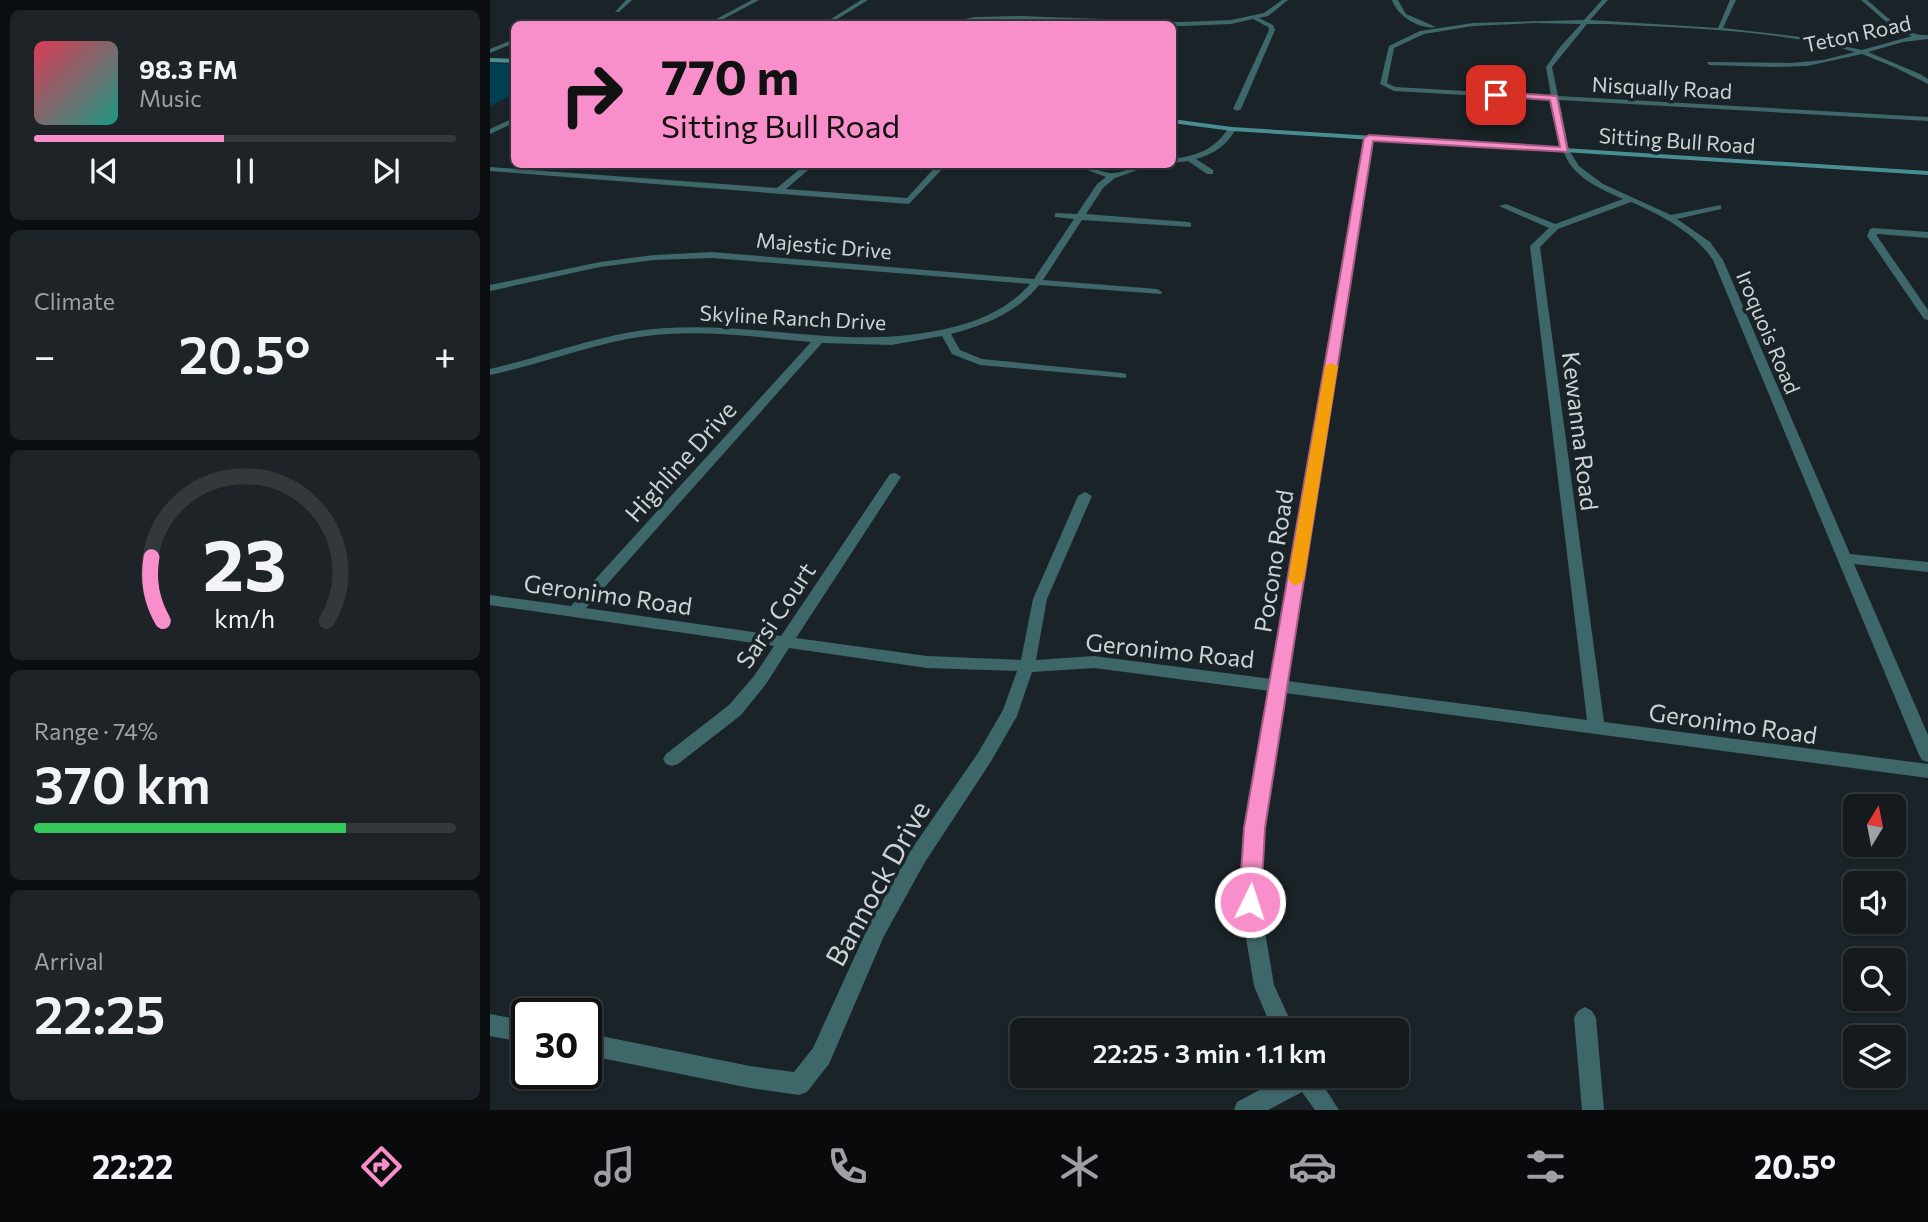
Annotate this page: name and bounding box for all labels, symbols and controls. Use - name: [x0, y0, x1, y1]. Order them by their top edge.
- street label: Teton Road: [1801, 9, 1913, 57]
- text: 770 m: [661, 45, 799, 105]
- icon: right: [546, 49, 637, 140]
- text: 98.3 FM: [139, 53, 238, 84]
- pin: [1466, 65, 1526, 125]
- street label: Nisqually Road: [1591, 71, 1733, 103]
- icon: arrive: [1477, 76, 1515, 114]
- text: Music: [139, 84, 202, 112]
- text: Sitting Bull Road: [661, 105, 900, 145]
- street label: Sitting Bull Road: [1598, 122, 1756, 158]
- icon: previous: [85, 152, 123, 190]
- icon: pause: [226, 152, 264, 190]
- icon: next: [367, 152, 405, 190]
- street label: Majestic Drive: [755, 227, 893, 263]
- street label: Iroquois Road: [1732, 267, 1806, 397]
- text: Climate: [34, 287, 115, 315]
- street label: Skyline Ranch Drive: [699, 300, 887, 334]
- text: 20.5°: [179, 321, 310, 385]
- text: −: [34, 331, 56, 378]
- text: +: [434, 331, 456, 378]
- street label: Kewanna Road: [1557, 350, 1605, 512]
- street label: Highline Drive: [618, 395, 742, 527]
- street label: Pocono Road: [1247, 488, 1299, 634]
- text: 23: [203, 517, 287, 606]
- street label: Sarsi Court: [729, 557, 821, 673]
- street label: Geronimo Road: [522, 568, 694, 620]
- text: km/h: [215, 603, 275, 633]
- street label: Geronimo Road: [1084, 627, 1256, 673]
- street label: Geronimo Road: [1647, 697, 1819, 749]
- text: Range · 74%: [34, 717, 158, 745]
- text: 370 km: [34, 751, 211, 815]
- street label: Bannock Drive: [818, 794, 936, 972]
- north arrow: [1843, 794, 1906, 858]
- map controls: [1843, 794, 1906, 1088]
- position arrow: [1213, 865, 1287, 939]
- button: sound: [1843, 871, 1906, 934]
- text: Arrival: [34, 947, 104, 975]
- button: search: [1843, 948, 1906, 1011]
- text: 22:25: [34, 981, 165, 1045]
- speed limit sign: 30: [511, 998, 602, 1089]
- button: layers: [1843, 1025, 1906, 1088]
- text: 22:25 · 3 min · 1.1 km: [1093, 1037, 1326, 1068]
- icon: directions: [357, 1142, 406, 1191]
- icon: music: [590, 1142, 639, 1191]
- icon: phone: [823, 1142, 872, 1191]
- icon: climate: [1055, 1142, 1104, 1191]
- icon: car: [1288, 1142, 1337, 1191]
- icon: filters: [1521, 1142, 1570, 1191]
- text: 22:22: [92, 1146, 173, 1186]
- text: 20.5°: [1754, 1146, 1836, 1186]

